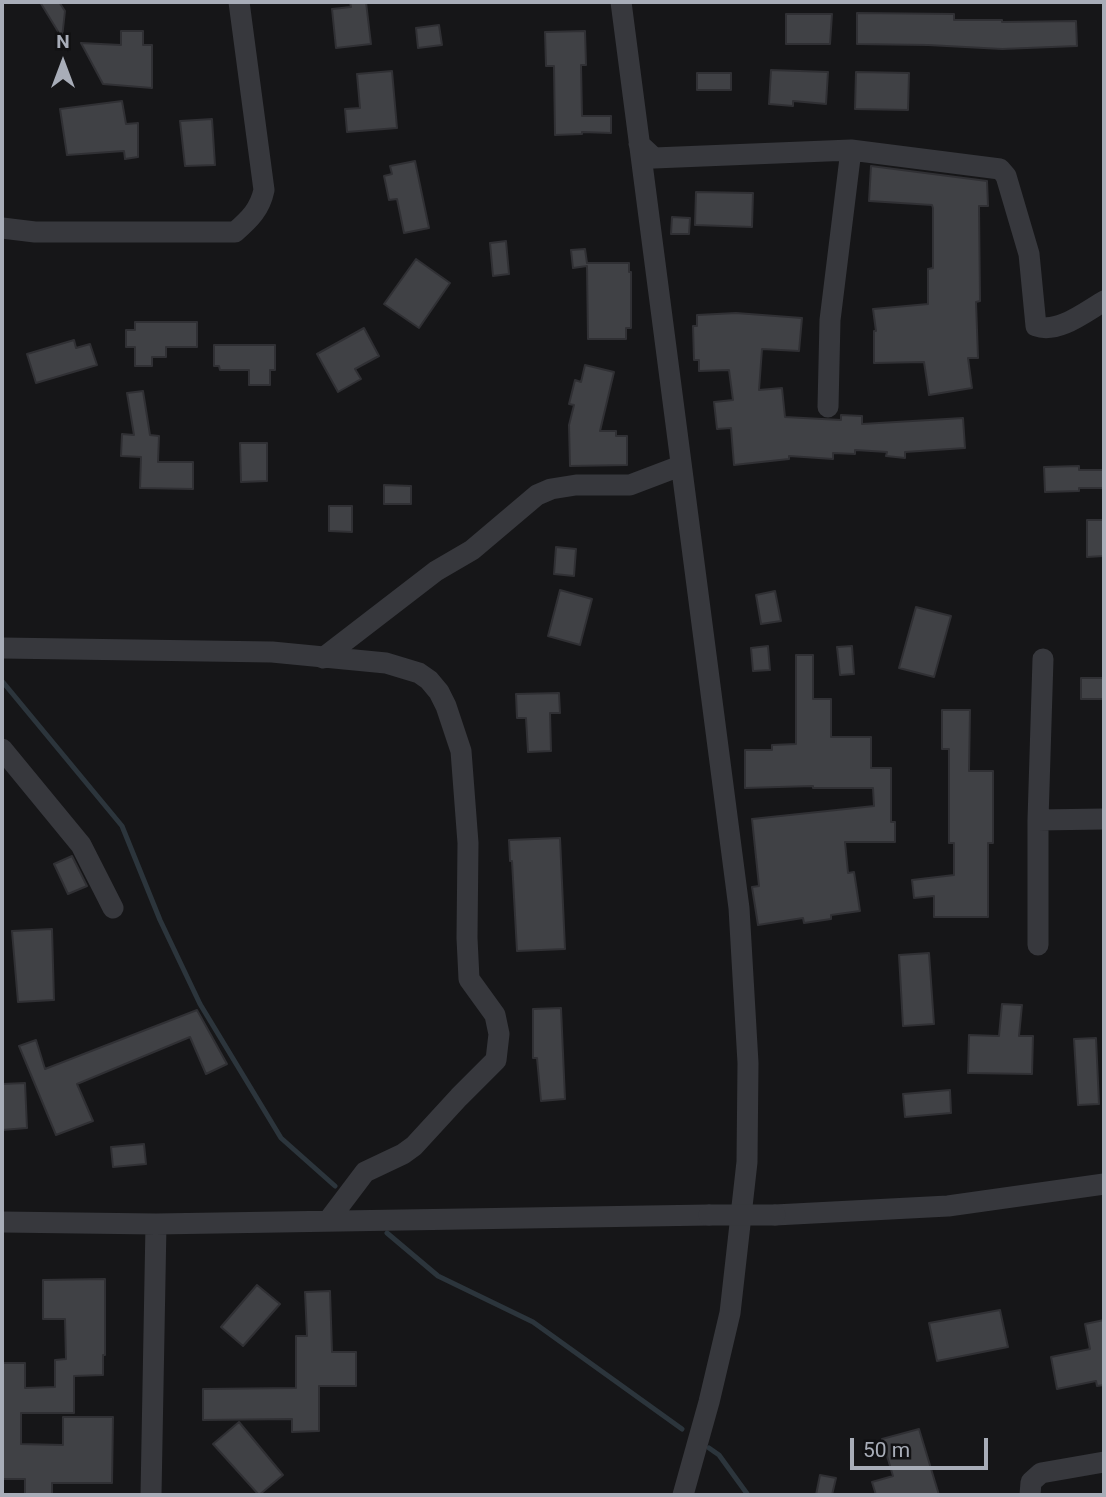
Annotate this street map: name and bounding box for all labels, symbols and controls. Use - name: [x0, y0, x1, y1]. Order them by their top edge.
- north arrow: [28, 28, 98, 98]
- text: N: [56, 30, 70, 53]
- scale bar: [854, 1424, 992, 1468]
- text: 50 m: [863, 1438, 910, 1462]

